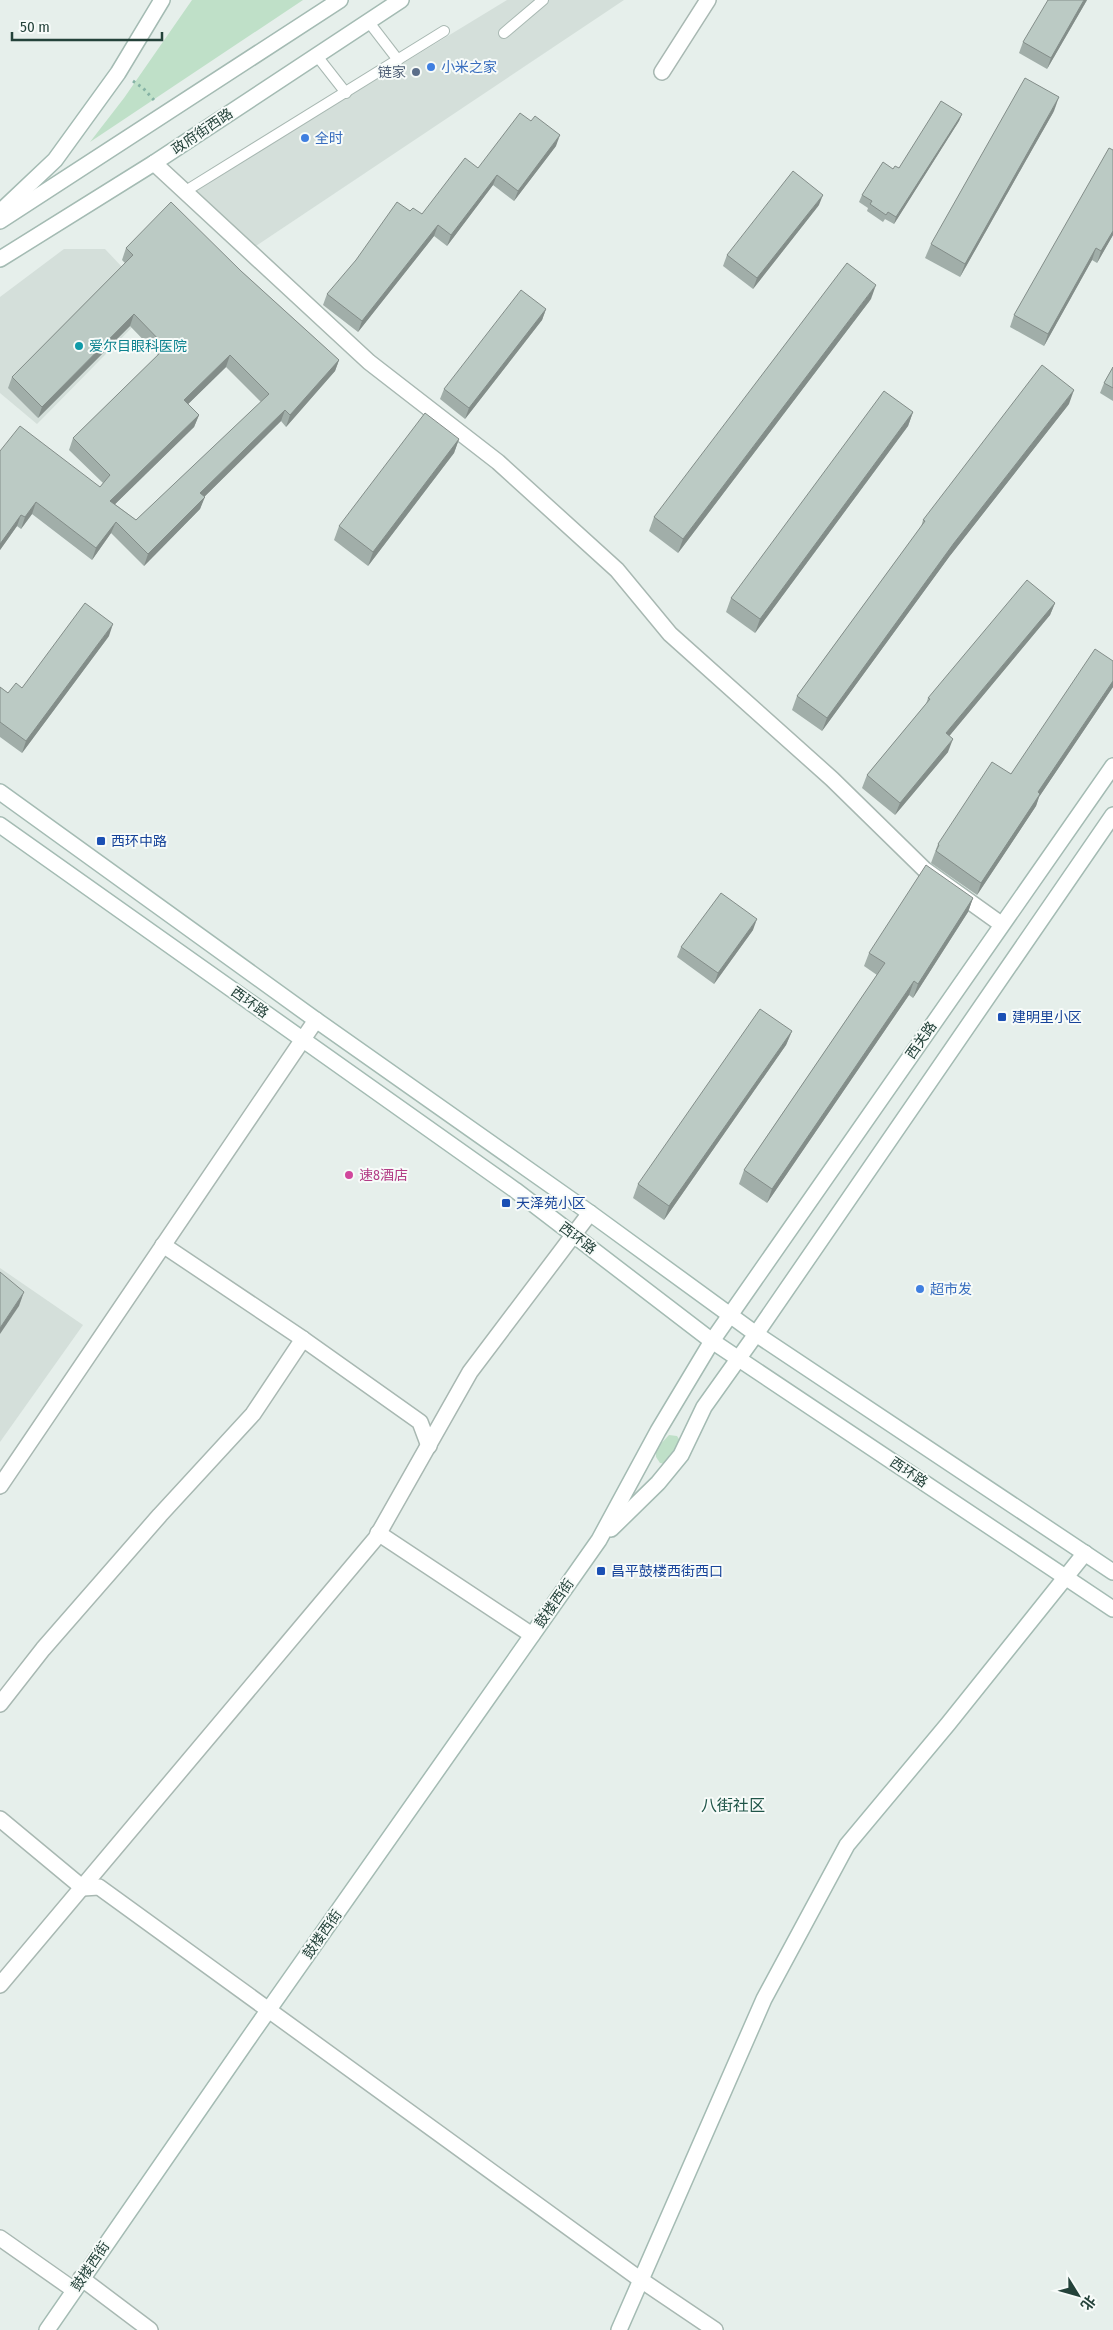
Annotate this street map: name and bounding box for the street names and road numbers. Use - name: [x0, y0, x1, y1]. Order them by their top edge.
- street label: 政府街西路: [169, 105, 236, 158]
- street label: 西环路: [228, 983, 272, 1022]
- street label: 西关路: [902, 1018, 940, 1062]
- street label: 西环路: [556, 1219, 600, 1258]
- street label: 西环路: [887, 1454, 931, 1491]
- street label: 鼓楼西街: [531, 1575, 577, 1631]
- street label: 鼓楼西街: [299, 1906, 345, 1962]
- street label: 鼓楼西街: [68, 2238, 113, 2294]

